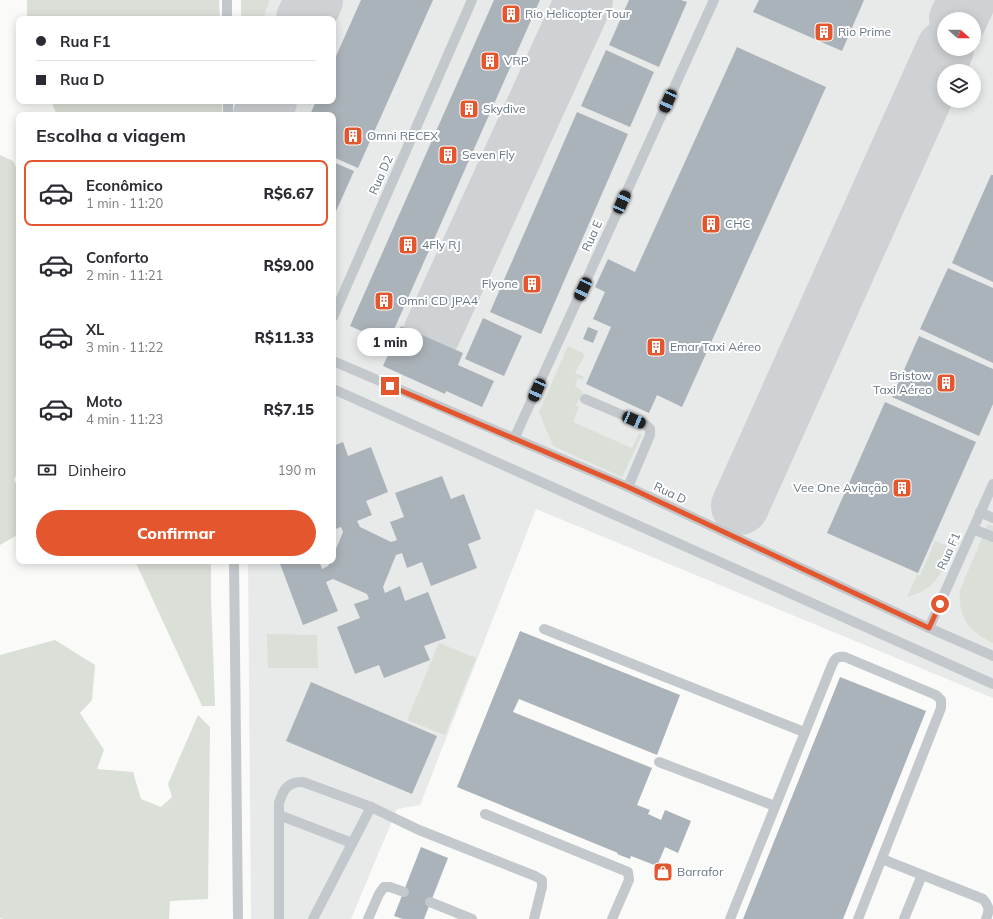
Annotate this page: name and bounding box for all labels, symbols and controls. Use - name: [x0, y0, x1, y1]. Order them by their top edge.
- building icon: Rio Helicopter Tour: [500, 3, 522, 25]
- place label: Rio Helicopter Tour: [525, 6, 631, 21]
- north arrow: [937, 12, 981, 56]
- map controls: [937, 12, 981, 108]
- building icon: Rio Prime: [813, 21, 835, 43]
- place label: Rio Prime: [838, 24, 891, 39]
- text: Rua F1: [60, 32, 110, 51]
- building icon: VRP: [479, 50, 501, 72]
- place label: VRP: [504, 53, 529, 68]
- button: layers: [937, 64, 981, 108]
- text: Rua D: [60, 70, 104, 89]
- car: [658, 88, 678, 114]
- building icon: Skydive: [458, 98, 480, 120]
- place label: Skydive: [483, 101, 526, 116]
- text: Escolha a viagem: [36, 124, 186, 147]
- building icon: Omni RECEX: [342, 125, 364, 147]
- place label: Omni RECEX: [367, 128, 438, 143]
- building icon: Seven Fly: [437, 144, 459, 166]
- place label: Seven Fly: [462, 147, 516, 162]
- street label: Rua D2: [365, 153, 396, 197]
- icon: car: [38, 175, 74, 211]
- text: Econômico: [86, 176, 163, 195]
- text: R$6.67: [263, 184, 314, 203]
- car: [612, 189, 632, 215]
- text: 1 min · 11:20: [86, 195, 163, 211]
- building icon: CHC: [700, 213, 722, 235]
- place label: CHC: [725, 216, 751, 231]
- street label: Rua E: [578, 218, 605, 254]
- building icon: 4Fly RJ: [397, 234, 419, 256]
- place label: 4Fly RJ: [422, 237, 461, 252]
- icon: car: [38, 247, 74, 283]
- text: Conforto: [86, 248, 149, 267]
- text: R$9.00: [263, 256, 314, 275]
- text: 2 min · 11:21: [86, 267, 163, 283]
- building icon: Flyone: [521, 273, 543, 295]
- place label: Flyone: [482, 276, 518, 291]
- car: [572, 276, 594, 302]
- building icon: Omni CD JPA4: [373, 290, 395, 312]
- place label: Omni CD JPA4: [398, 293, 478, 308]
- icon: car: [38, 319, 74, 355]
- text: XL: [86, 320, 104, 339]
- text: R$11.33: [254, 328, 314, 347]
- callout: 1 min: [357, 328, 423, 356]
- text: 1 min: [373, 334, 407, 350]
- building icon: Emar Taxi Aéreo: [645, 336, 667, 358]
- text: 3 min · 11:22: [86, 339, 163, 355]
- place label: Emar Taxi Aéreo: [670, 339, 761, 354]
- place label: Bristow Taxi Aéreo: [873, 368, 933, 397]
- building icon: Bristow Taxi Aéreo: [935, 372, 957, 394]
- route end: [381, 377, 399, 395]
- car: [527, 377, 547, 403]
- icon: car: [38, 391, 74, 427]
- text: Moto: [86, 392, 122, 411]
- text: R$7.15: [263, 400, 314, 419]
- car: [621, 410, 647, 430]
- text: 4 min · 11:23: [86, 411, 163, 427]
- icon: cash: [36, 459, 58, 481]
- text: Dinheiro: [68, 461, 126, 480]
- text: 190 m: [278, 462, 316, 478]
- building icon: Vee One Aviação: [891, 477, 913, 499]
- street label: Rua D: [651, 478, 689, 507]
- place label: Vee One Aviação: [793, 480, 888, 495]
- button: Confirmar: [36, 510, 316, 556]
- street label: Rua F1: [934, 530, 963, 572]
- route start: [931, 595, 949, 613]
- shop icon: Barrafor: [652, 861, 674, 883]
- place label: Barrafor: [677, 864, 724, 879]

